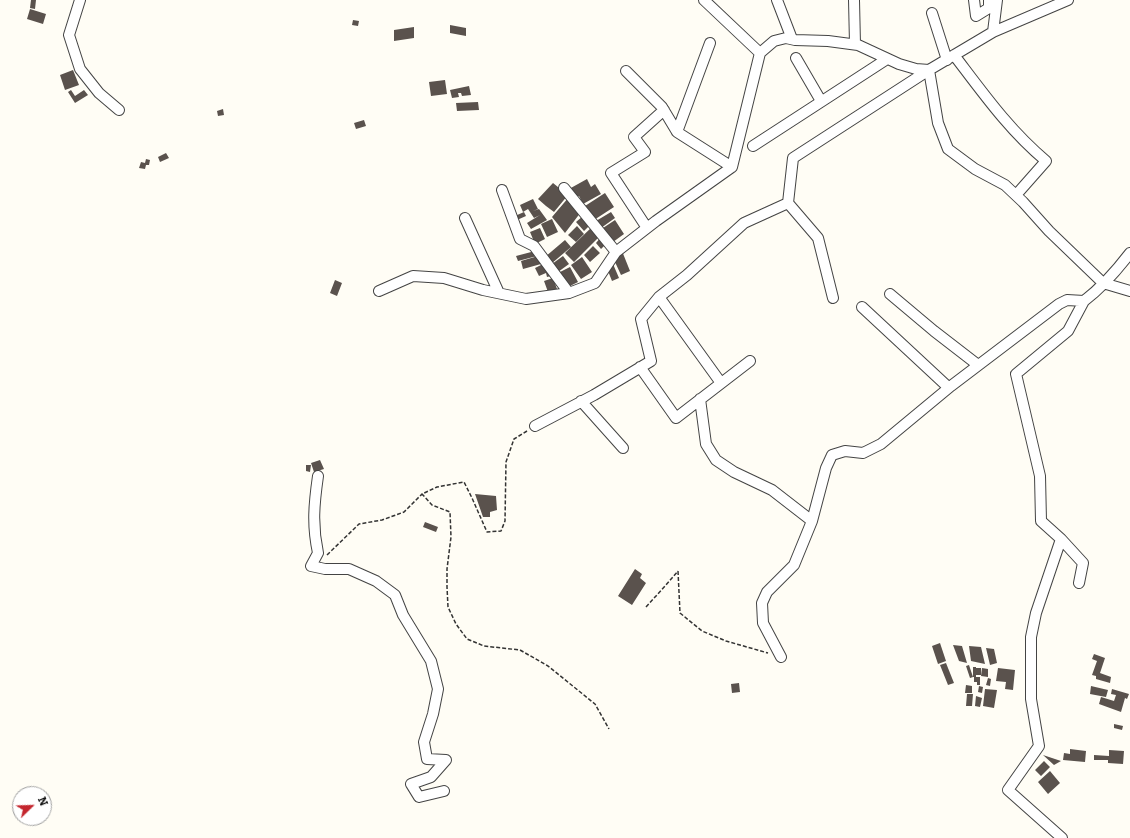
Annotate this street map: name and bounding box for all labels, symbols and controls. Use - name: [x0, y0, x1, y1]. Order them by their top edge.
- north arrow: [12, 786, 52, 826]
- text: N: [35, 795, 50, 808]

